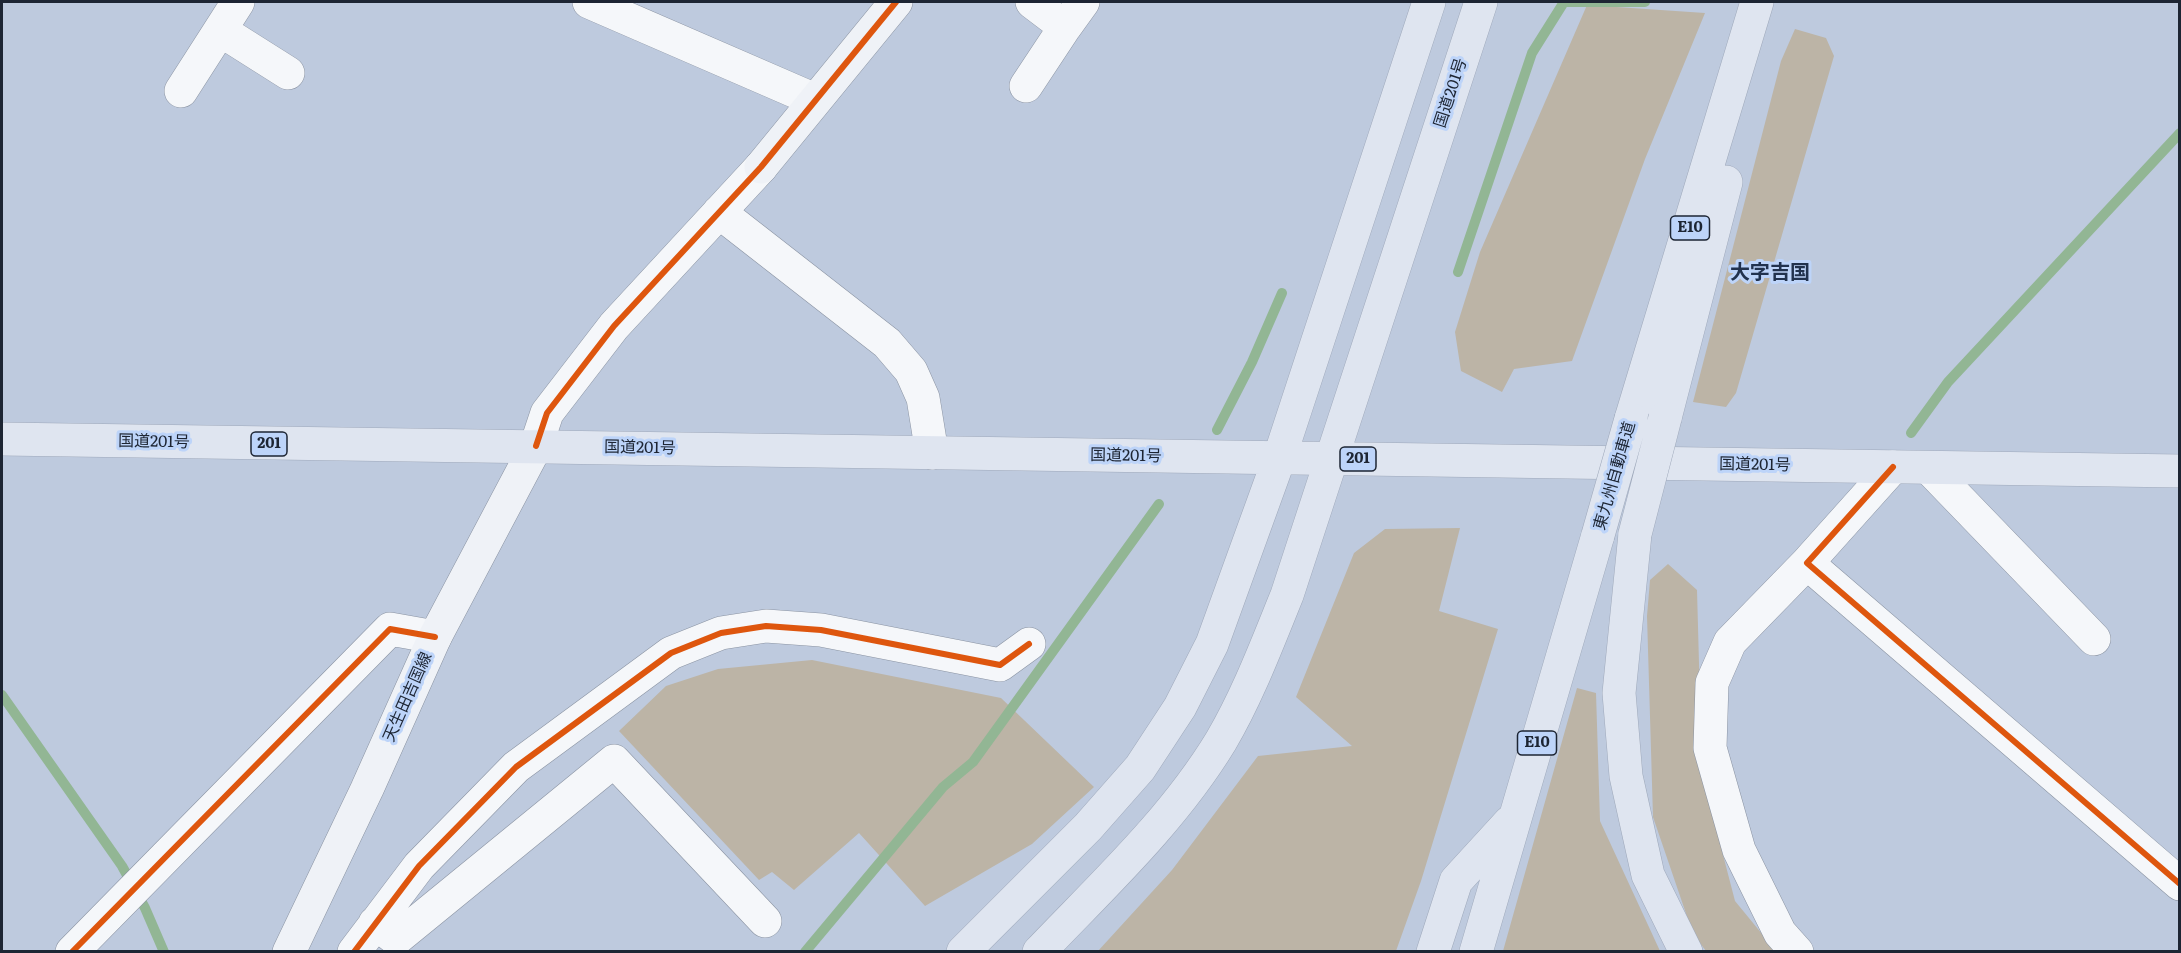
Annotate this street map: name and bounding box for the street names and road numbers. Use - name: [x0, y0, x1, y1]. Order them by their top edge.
- street label: 国道201号: [1431, 56, 1471, 130]
- road number: E10: [1670, 216, 1710, 240]
- street label: 東九州自動車道: [1590, 420, 1640, 532]
- street label: 国道201号: [118, 432, 190, 452]
- road number: 201: [251, 432, 287, 456]
- street label: 国道201号: [604, 438, 676, 458]
- street label: 国道201号: [1090, 446, 1162, 466]
- road number: 201: [1340, 447, 1376, 471]
- street label: 国道201号: [1719, 455, 1791, 475]
- street label: 天生田吉国線: [380, 649, 436, 745]
- road number: E10: [1518, 731, 1556, 755]

